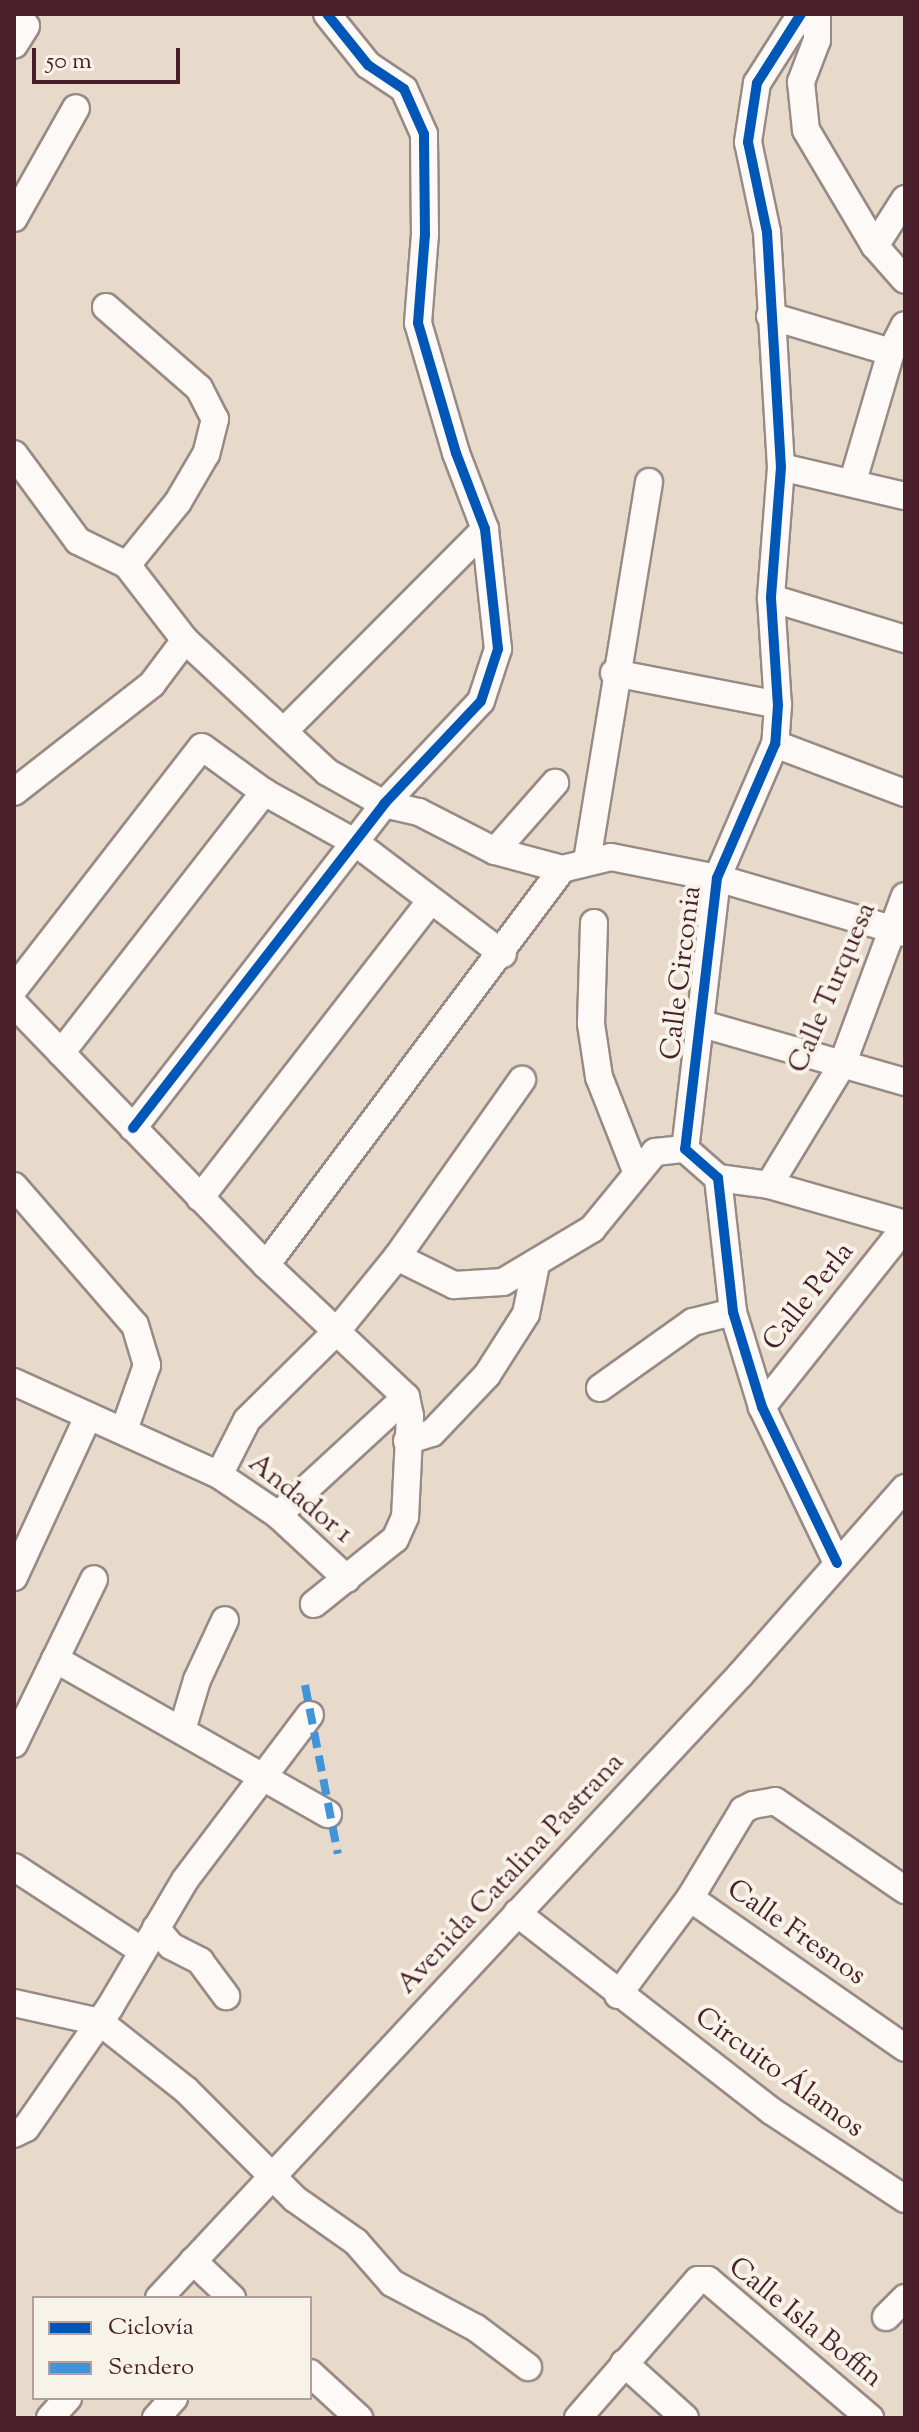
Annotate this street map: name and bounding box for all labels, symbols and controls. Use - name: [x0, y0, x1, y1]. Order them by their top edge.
- scale bar: [36, 32, 184, 82]
- text: 50 m: [46, 45, 92, 79]
- street label: Calle Circonia: [655, 884, 709, 1062]
- street label: Calle Turquesa: [782, 898, 884, 1078]
- street label: Calle Perla: [756, 1236, 862, 1358]
- street label: Andador 1: [241, 1447, 359, 1551]
- street label: Avenida Catalina Pastrana: [390, 1746, 632, 2002]
- street label: Calle Fresnos: [720, 1873, 872, 1993]
- street label: Circuito Álamos: [688, 2000, 870, 2146]
- street label: Calle Isla Boffin: [721, 2251, 889, 2395]
- legend: [32, 2296, 312, 2400]
- text: Ciclovía: [108, 2311, 194, 2345]
- text: Sendero: [108, 2351, 194, 2385]

